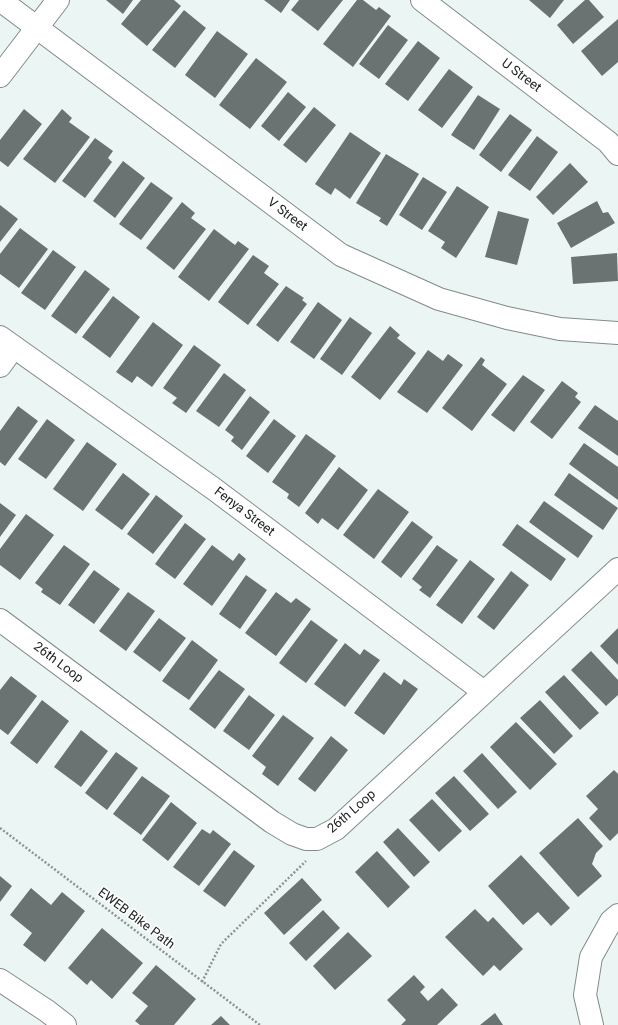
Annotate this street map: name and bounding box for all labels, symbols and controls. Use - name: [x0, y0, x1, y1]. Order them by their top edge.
- street label: U Street: [498, 56, 544, 96]
- street label: V Street: [264, 195, 310, 235]
- street label: Fenya Street: [211, 484, 277, 540]
- street label: 26th Loop: [30, 639, 86, 687]
- street label: 26th Loop: [325, 787, 379, 837]
- street label: EWEB Bike Path: [95, 885, 177, 953]

